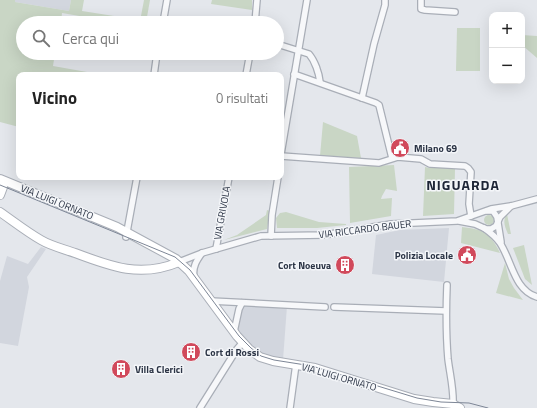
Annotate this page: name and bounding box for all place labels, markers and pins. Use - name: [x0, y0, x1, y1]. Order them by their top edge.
- public building icon: Milano 69: [389, 137, 411, 159]
- place label: Milano 69: [414, 141, 458, 156]
- public building icon: Polizia Locale: [456, 244, 478, 266]
- place label: Polizia Locale: [395, 248, 453, 263]
- building icon: Cort Noeuva: [334, 254, 356, 276]
- place label: Cort Noeuva: [278, 258, 331, 273]
- building icon: Cort di Rossi: [180, 341, 202, 363]
- place label: Cort di Rossi: [205, 345, 259, 360]
- building icon: Villa Clerici: [110, 358, 132, 380]
- place label: Villa Clerici: [135, 362, 183, 377]

